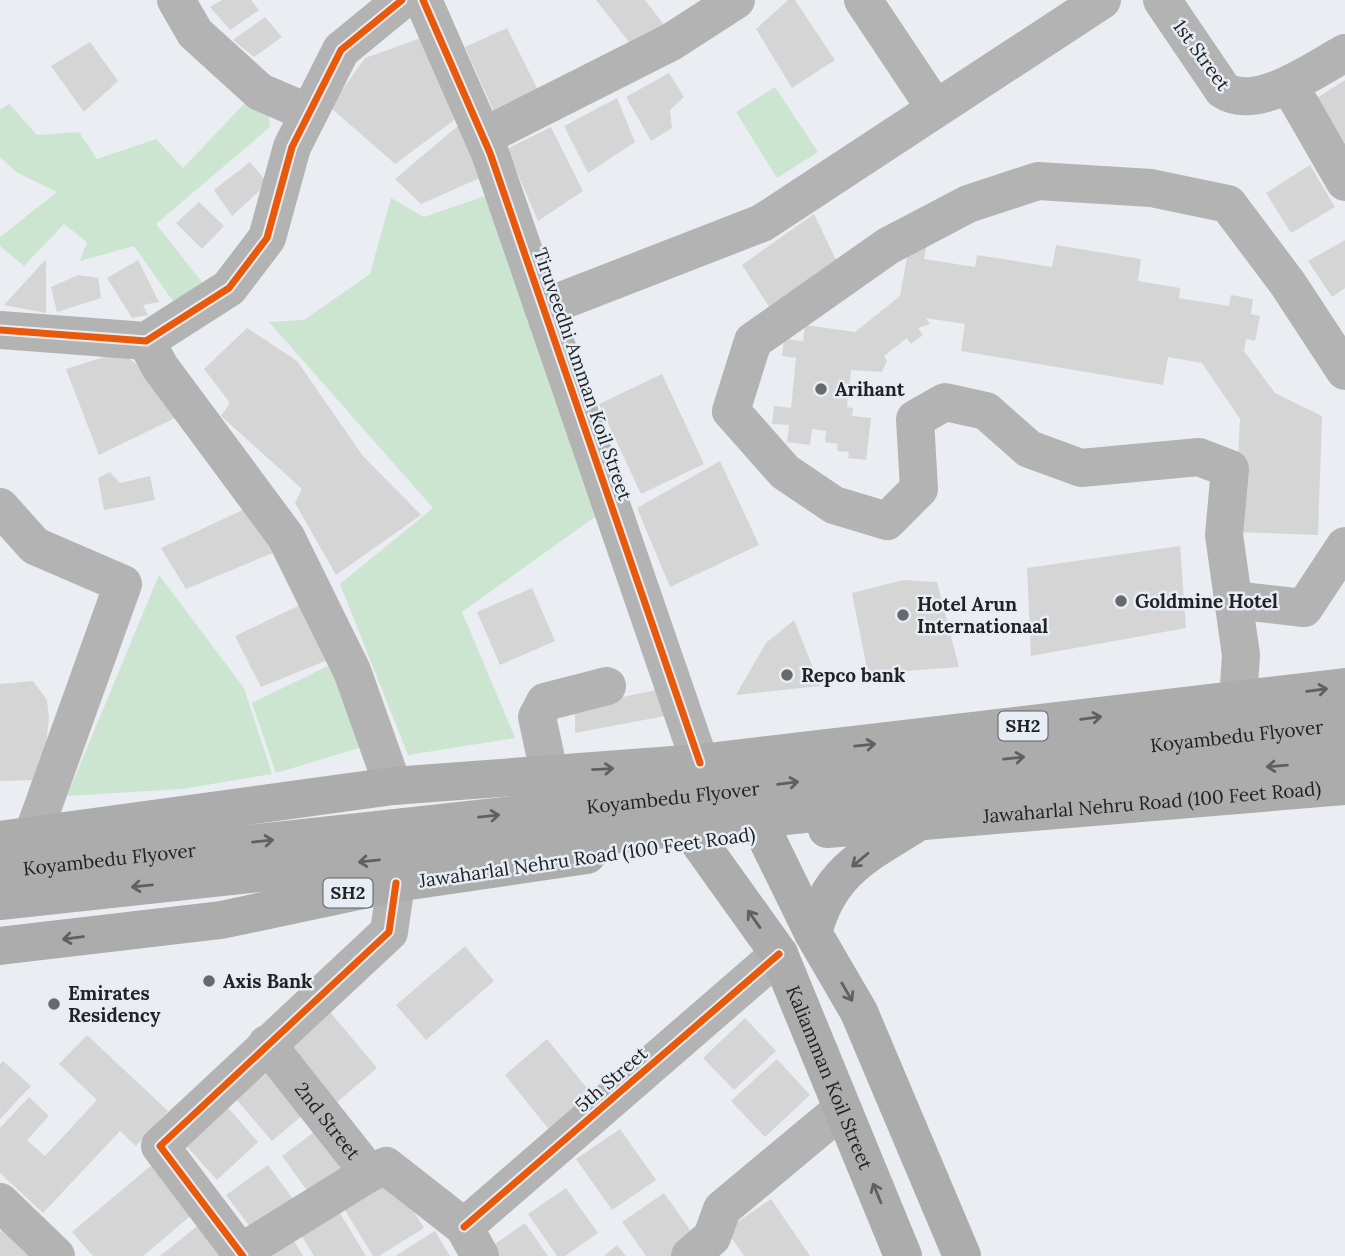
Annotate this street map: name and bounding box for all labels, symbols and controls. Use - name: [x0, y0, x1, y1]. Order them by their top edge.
- street label: 1st Street: [1168, 15, 1236, 96]
- street label: Tiruveedhi Amman Koil Street: [528, 245, 638, 504]
- place label: Arihant: [835, 377, 906, 401]
- marker: Arihant: [813, 381, 829, 397]
- place label: Goldmine Hotel: [1135, 589, 1278, 613]
- place label: Hotel Arun Internationaal: [917, 592, 1048, 638]
- marker: Goldmine Hotel: [1113, 593, 1129, 609]
- marker: Hotel Arun Internationaal: [895, 607, 911, 623]
- place label: Repco bank: [801, 663, 905, 687]
- marker: Repco bank: [779, 667, 795, 683]
- one-way arrow: [1305, 683, 1328, 696]
- one-way arrow: [1079, 711, 1102, 724]
- road number: SH2: [998, 712, 1048, 740]
- street label: Koyambedu Flyover: [1149, 714, 1325, 757]
- one-way arrow: [853, 738, 876, 751]
- one-way arrow: [1002, 752, 1025, 765]
- one-way arrow: [1266, 760, 1289, 773]
- one-way arrow: [591, 762, 614, 775]
- street label: Koyambedu Flyover: [585, 776, 762, 819]
- street label: Jawaharlal Nehru Road (100 Feet Road): [981, 776, 1322, 828]
- one-way arrow: [776, 777, 799, 790]
- one-way arrow: [477, 810, 500, 823]
- street label: Jawaharlal Nehru Road (100 Feet Road): [416, 821, 757, 894]
- one-way arrow: [251, 835, 273, 848]
- street label: Koyambedu Flyover: [22, 838, 198, 880]
- one-way arrow: [851, 852, 869, 868]
- one-way arrow: [358, 855, 380, 868]
- road number: SH2: [324, 878, 372, 908]
- one-way arrow: [132, 879, 154, 892]
- one-way arrow: [747, 910, 761, 929]
- one-way arrow: [62, 931, 85, 944]
- place label: Axis Bank: [223, 969, 312, 993]
- marker: Axis Bank: [201, 973, 217, 989]
- place label: Emirates Residency: [68, 981, 161, 1027]
- one-way arrow: [841, 981, 855, 1001]
- street label: Kaliamman Koil Street: [781, 982, 878, 1174]
- marker: Emirates Residency: [46, 996, 62, 1012]
- street label: 5th Street: [570, 1041, 653, 1117]
- street label: 2nd Street: [290, 1077, 366, 1165]
- one-way arrow: [869, 1183, 882, 1204]

